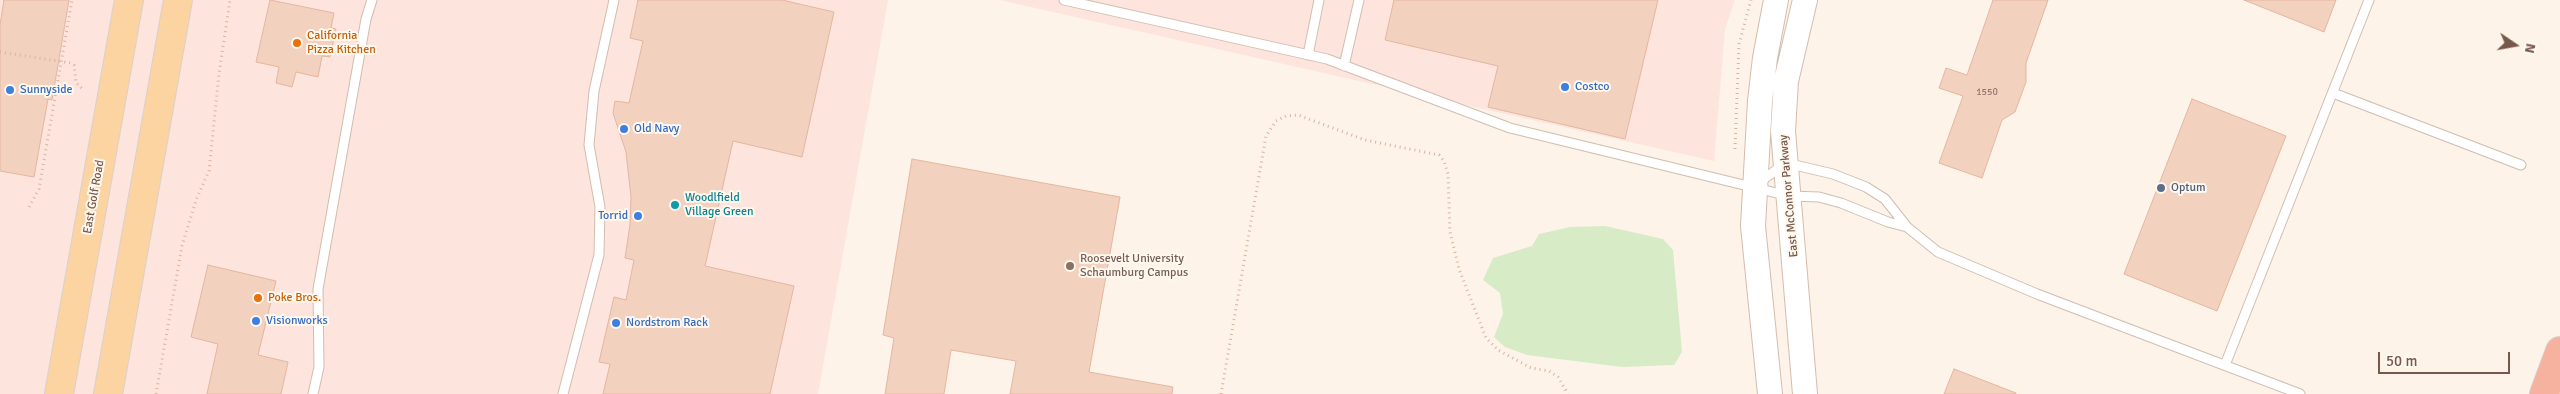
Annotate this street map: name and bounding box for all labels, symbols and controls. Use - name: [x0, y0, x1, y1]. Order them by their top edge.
- north arrow: [2490, 20, 2540, 70]
- place label: California Pizza Kitchen: [307, 29, 376, 57]
- marker: California Pizza Kitchen: [291, 37, 303, 49]
- text: N: [2521, 42, 2539, 55]
- place label: Costco: [1575, 80, 1610, 94]
- marker: Costco: [1559, 81, 1571, 93]
- place label: Sunnyside: [20, 83, 73, 97]
- marker: Sunnyside: [4, 84, 16, 96]
- house number: 1550: [1976, 86, 1998, 98]
- place label: Old Navy: [634, 122, 679, 136]
- marker: Old Navy: [618, 123, 630, 135]
- street label: East McConnor Parkway: [1776, 134, 1802, 258]
- street label: East Golf Road: [80, 159, 108, 235]
- place label: Optum: [2171, 181, 2206, 195]
- marker: Optum: [2155, 182, 2167, 194]
- place label: Woodlfield Village Green: [685, 191, 754, 219]
- marker: Woodlfield Village Green: [669, 199, 681, 211]
- place label: Torrid: [598, 209, 628, 223]
- marker: Torrid: [632, 210, 644, 222]
- place label: Roosevelt University Schaumburg Campus: [1080, 252, 1188, 280]
- marker: Roosevelt University Schaumburg Campus: [1064, 260, 1076, 272]
- place label: Poke Bros.: [268, 291, 321, 305]
- marker: Poke Bros.: [252, 292, 264, 304]
- place label: Visionworks: [266, 314, 328, 328]
- marker: Visionworks: [250, 315, 262, 327]
- place label: Nordstrom Rack: [626, 316, 708, 330]
- marker: Nordstrom Rack: [610, 317, 622, 329]
- scale bar: [2380, 342, 2512, 374]
- text: 50 m: [2386, 352, 2417, 370]

